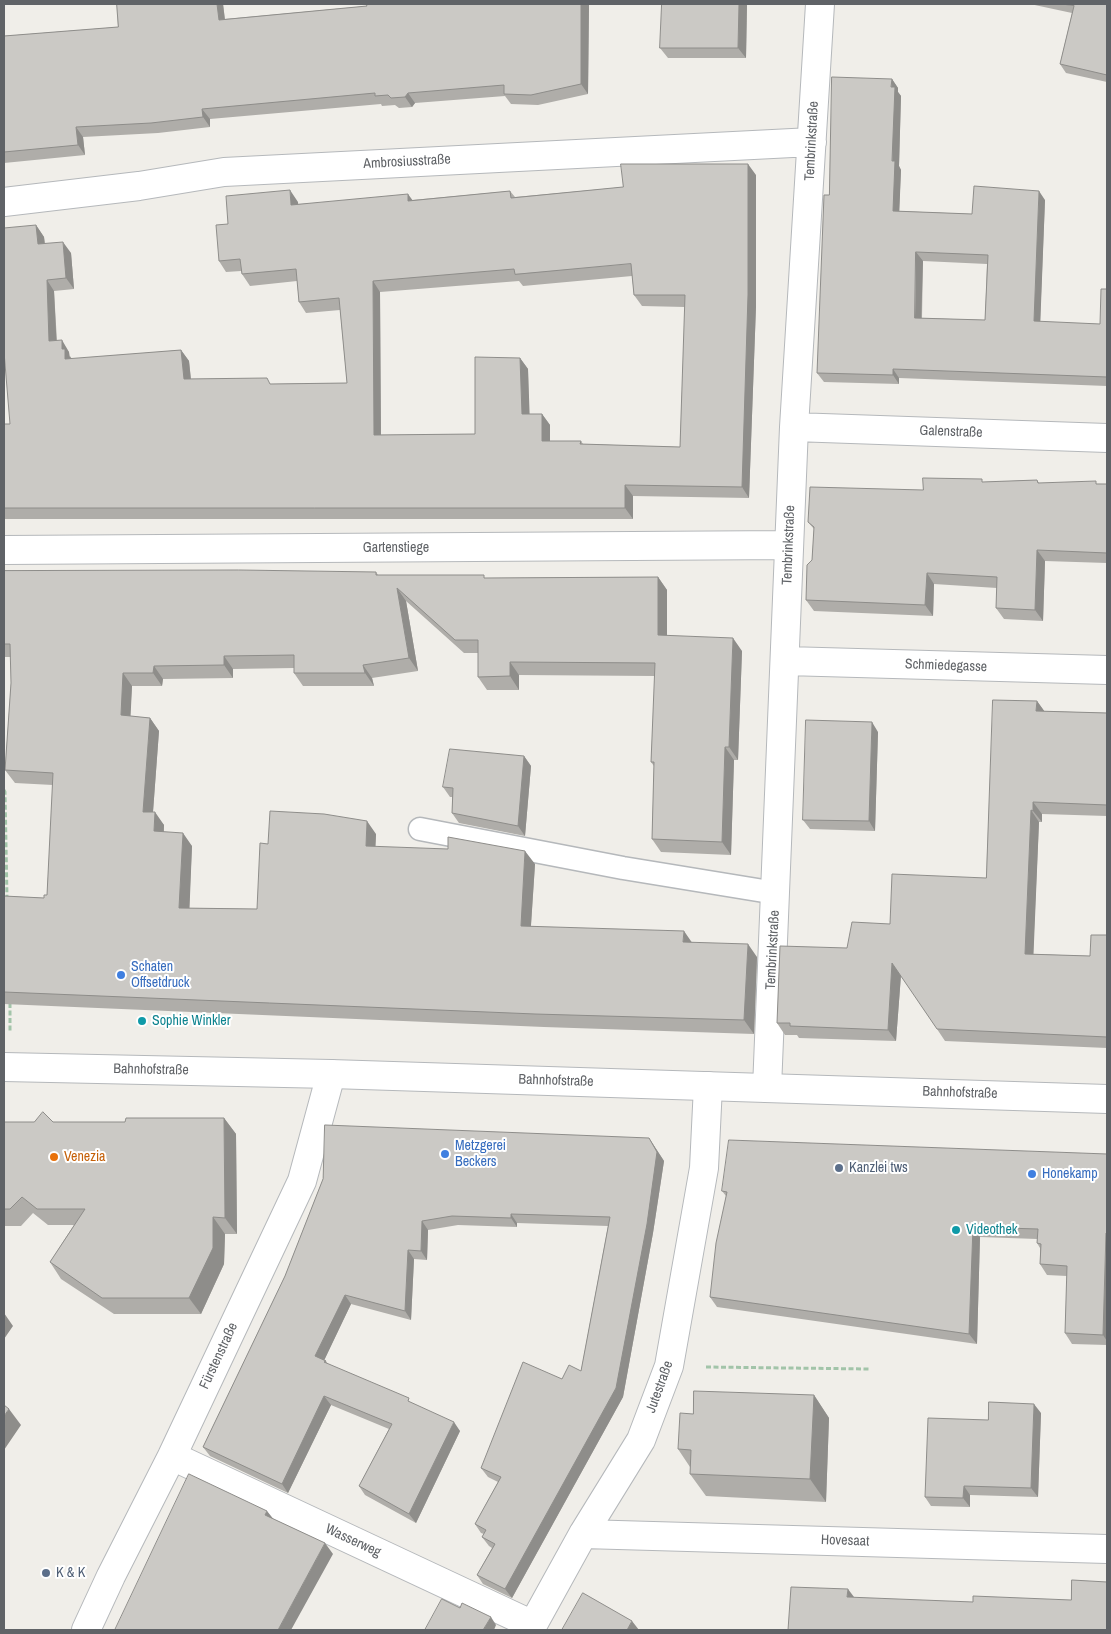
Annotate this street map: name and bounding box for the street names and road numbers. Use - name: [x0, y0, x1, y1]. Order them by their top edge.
- street label: Tembrinkstraße: [802, 101, 822, 181]
- street label: Ambrosiusstraße: [363, 151, 451, 173]
- street label: Galenstraße: [919, 423, 983, 441]
- street label: Tembrinkstraße: [779, 505, 799, 585]
- street label: Gartenstiege: [363, 540, 429, 556]
- street label: Schmiedegasse: [905, 656, 987, 676]
- street label: Tembrinkstraße: [763, 910, 783, 990]
- street label: Bahnhofstraße: [113, 1061, 189, 1079]
- street label: Bahnhofstraße: [518, 1071, 594, 1091]
- street label: Bahnhofstraße: [922, 1083, 998, 1103]
- street label: Fürstenstraße: [196, 1320, 242, 1392]
- street label: Jutestraße: [643, 1359, 677, 1415]
- street label: Wasserweg: [322, 1521, 384, 1561]
- street label: Hovesaat: [820, 1532, 870, 1550]

